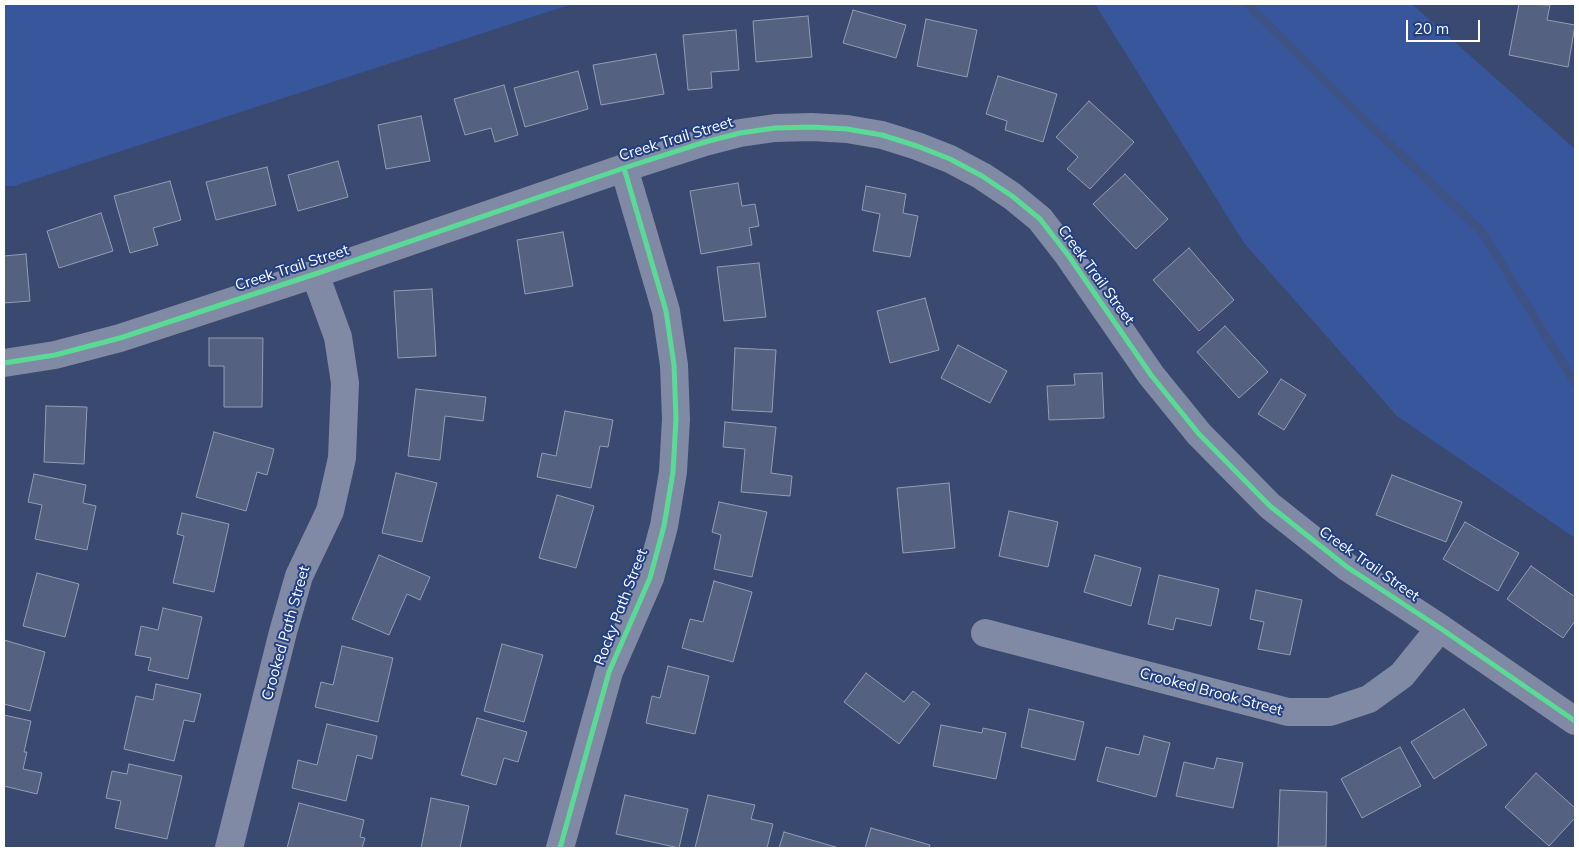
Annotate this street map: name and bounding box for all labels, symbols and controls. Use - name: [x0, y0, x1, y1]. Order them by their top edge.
- scale bar: [1409, 10, 1483, 42]
- text: 20 m: [1414, 19, 1449, 38]
- street label: Creek Trail Street: [617, 113, 735, 165]
- street label: Creek Trail Street: [1054, 222, 1138, 328]
- street label: Creek Trail Street: [233, 241, 351, 295]
- street label: Creek Trail Street: [1315, 523, 1423, 605]
- street label: Rocky Path Street: [590, 546, 652, 668]
- street label: Crooked Path Street: [258, 564, 314, 702]
- street label: Crooked Brook Street: [1138, 664, 1284, 720]

